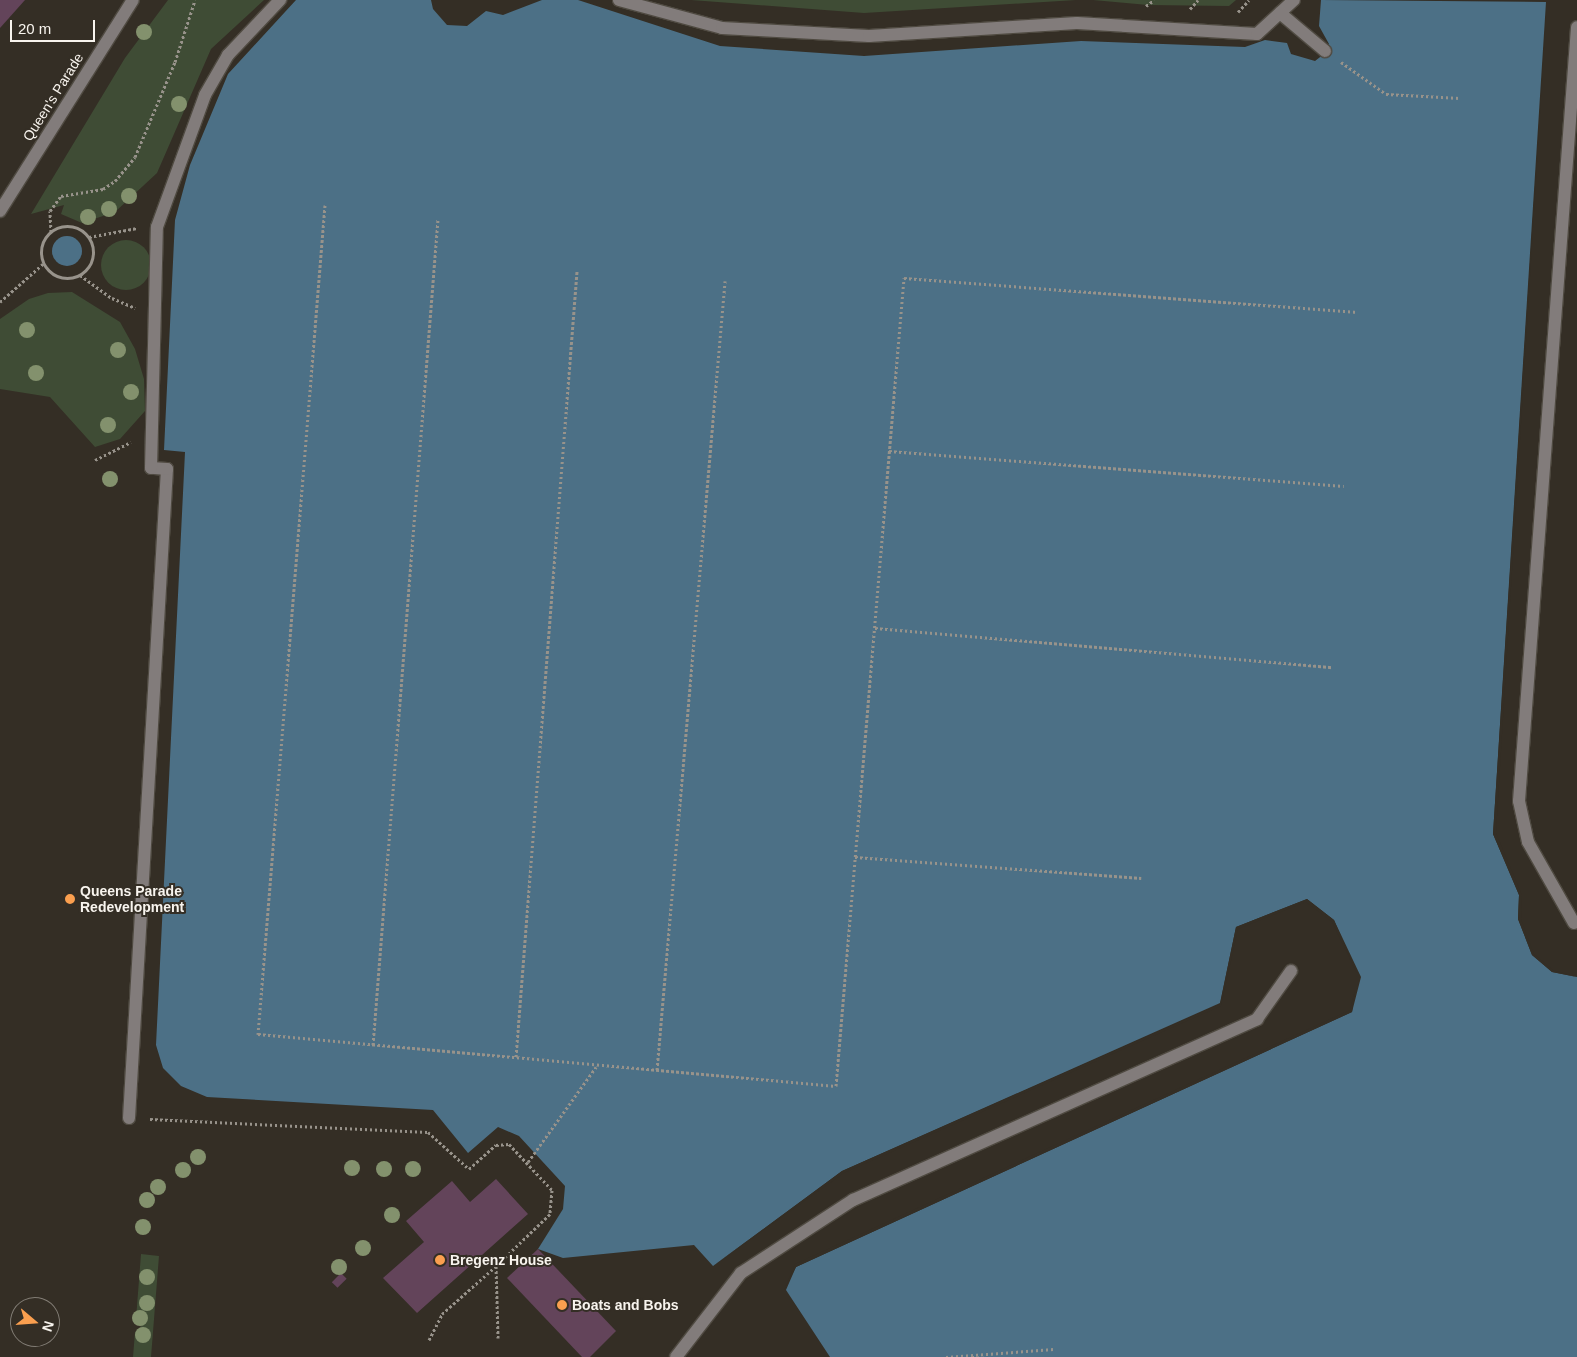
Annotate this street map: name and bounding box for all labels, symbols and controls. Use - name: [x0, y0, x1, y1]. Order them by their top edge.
- scale bar: [12, 10, 98, 42]
- text: 20 m: [18, 20, 51, 37]
- street label: Queen's Parade: [19, 50, 87, 144]
- place label: Queens Parade Redevelopment: [80, 883, 184, 916]
- marker: Queens Parade Redevelopment: [64, 893, 76, 905]
- place label: Bregenz House: [450, 1252, 552, 1268]
- marker: Bregenz House: [434, 1254, 446, 1266]
- north arrow: [10, 1297, 60, 1347]
- place label: Boats and Bobs: [572, 1297, 679, 1313]
- marker: Boats and Bobs: [556, 1299, 568, 1311]
- text: N: [39, 1319, 57, 1334]

